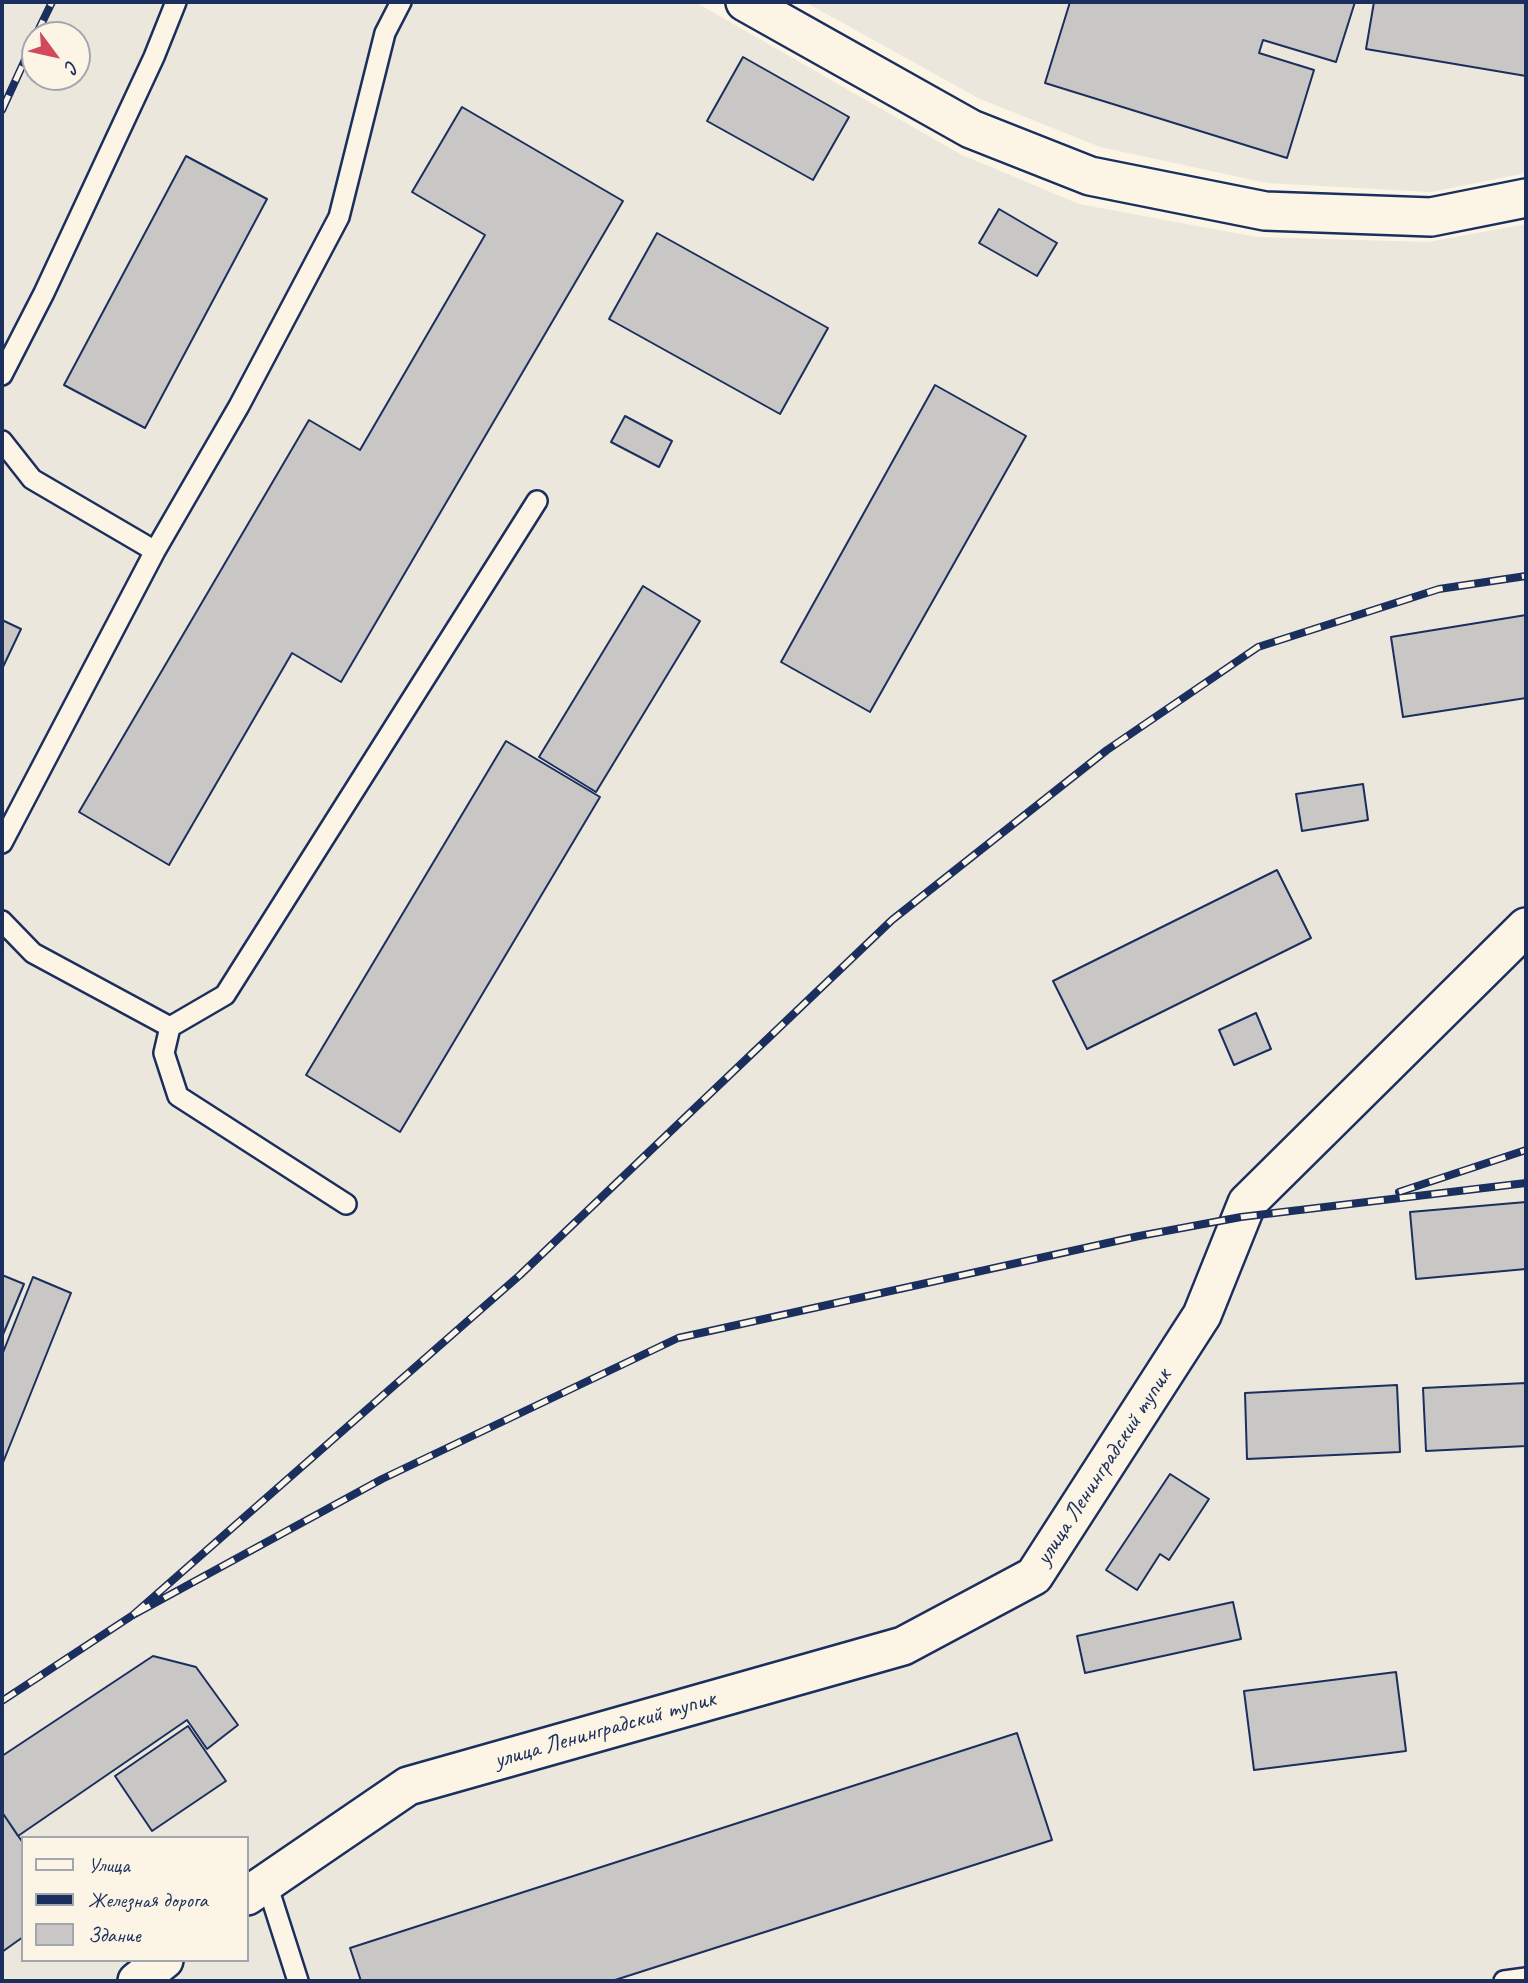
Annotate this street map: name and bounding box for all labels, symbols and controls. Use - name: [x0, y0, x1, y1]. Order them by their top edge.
- north arrow: [21, 21, 91, 91]
- text: С: [59, 56, 85, 77]
- street label: улица Ленинградский тупик: [1030, 1363, 1178, 1571]
- street label: улица Ленинградский тупик: [491, 1685, 719, 1775]
- legend: [21, 1836, 248, 1962]
- text: Улица: [88, 1852, 130, 1878]
- text: Железная дорога: [88, 1887, 208, 1913]
- text: Здание: [88, 1922, 141, 1948]

